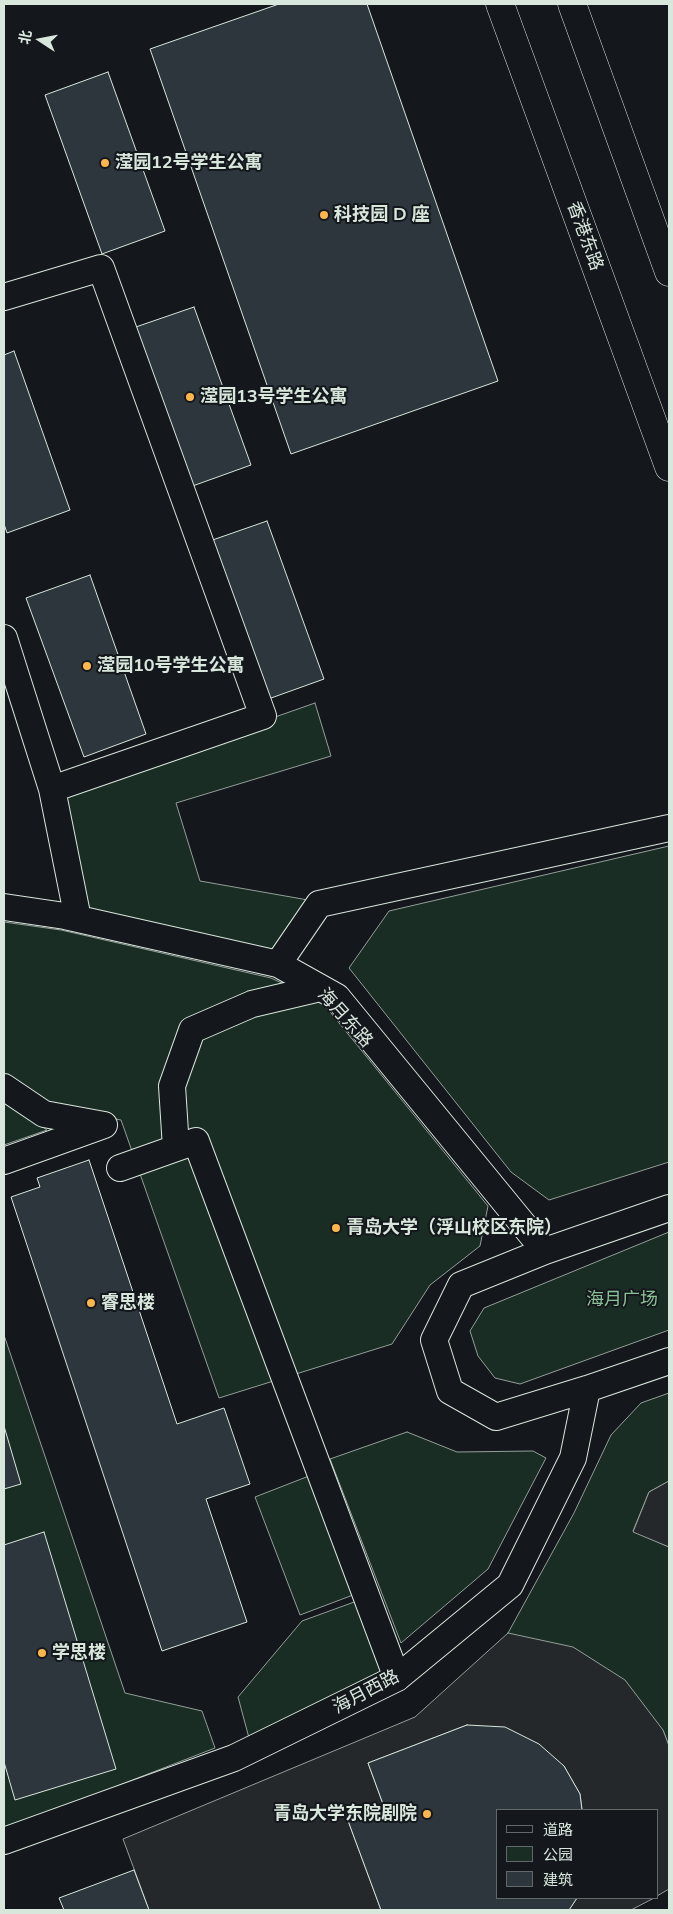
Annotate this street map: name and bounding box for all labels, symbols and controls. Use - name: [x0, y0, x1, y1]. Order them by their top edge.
- north arrow: [15, 15, 65, 65]
- text: 北: [15, 29, 35, 46]
- place label: 滢园12号学生公寓: [115, 152, 263, 174]
- marker: 滢园12号学生公寓: [99, 157, 111, 169]
- street label: 香港东路: [563, 198, 607, 274]
- place label: 科技园 D 座: [334, 204, 430, 226]
- marker: 科技园 D 座: [318, 209, 330, 221]
- place label: 滢园13号学生公寓: [200, 386, 348, 408]
- marker: 滢园13号学生公寓: [184, 391, 196, 403]
- place label: 滢园10号学生公寓: [97, 655, 245, 677]
- marker: 滢园10号学生公寓: [81, 660, 93, 672]
- street label: 海月东路: [313, 984, 377, 1052]
- place label: 青岛大学（浮山校区东院）: [346, 1217, 562, 1239]
- marker: 青岛大学（浮山校区东院）: [330, 1222, 342, 1234]
- park label: 海月广场: [586, 1289, 658, 1311]
- place label: 睿思楼: [101, 1292, 155, 1314]
- marker: 睿思楼: [85, 1297, 97, 1309]
- place label: 学思楼: [52, 1642, 106, 1664]
- marker: 学思楼: [36, 1647, 48, 1659]
- street label: 海月西路: [329, 1666, 403, 1718]
- place label: 青岛大学东院剧院: [273, 1803, 417, 1825]
- marker: 青岛大学东院剧院: [421, 1808, 433, 1820]
- legend: [496, 1809, 658, 1899]
- text: 道路: [543, 1820, 573, 1839]
- text: 公园: [543, 1845, 573, 1864]
- text: 建筑: [543, 1870, 573, 1889]

